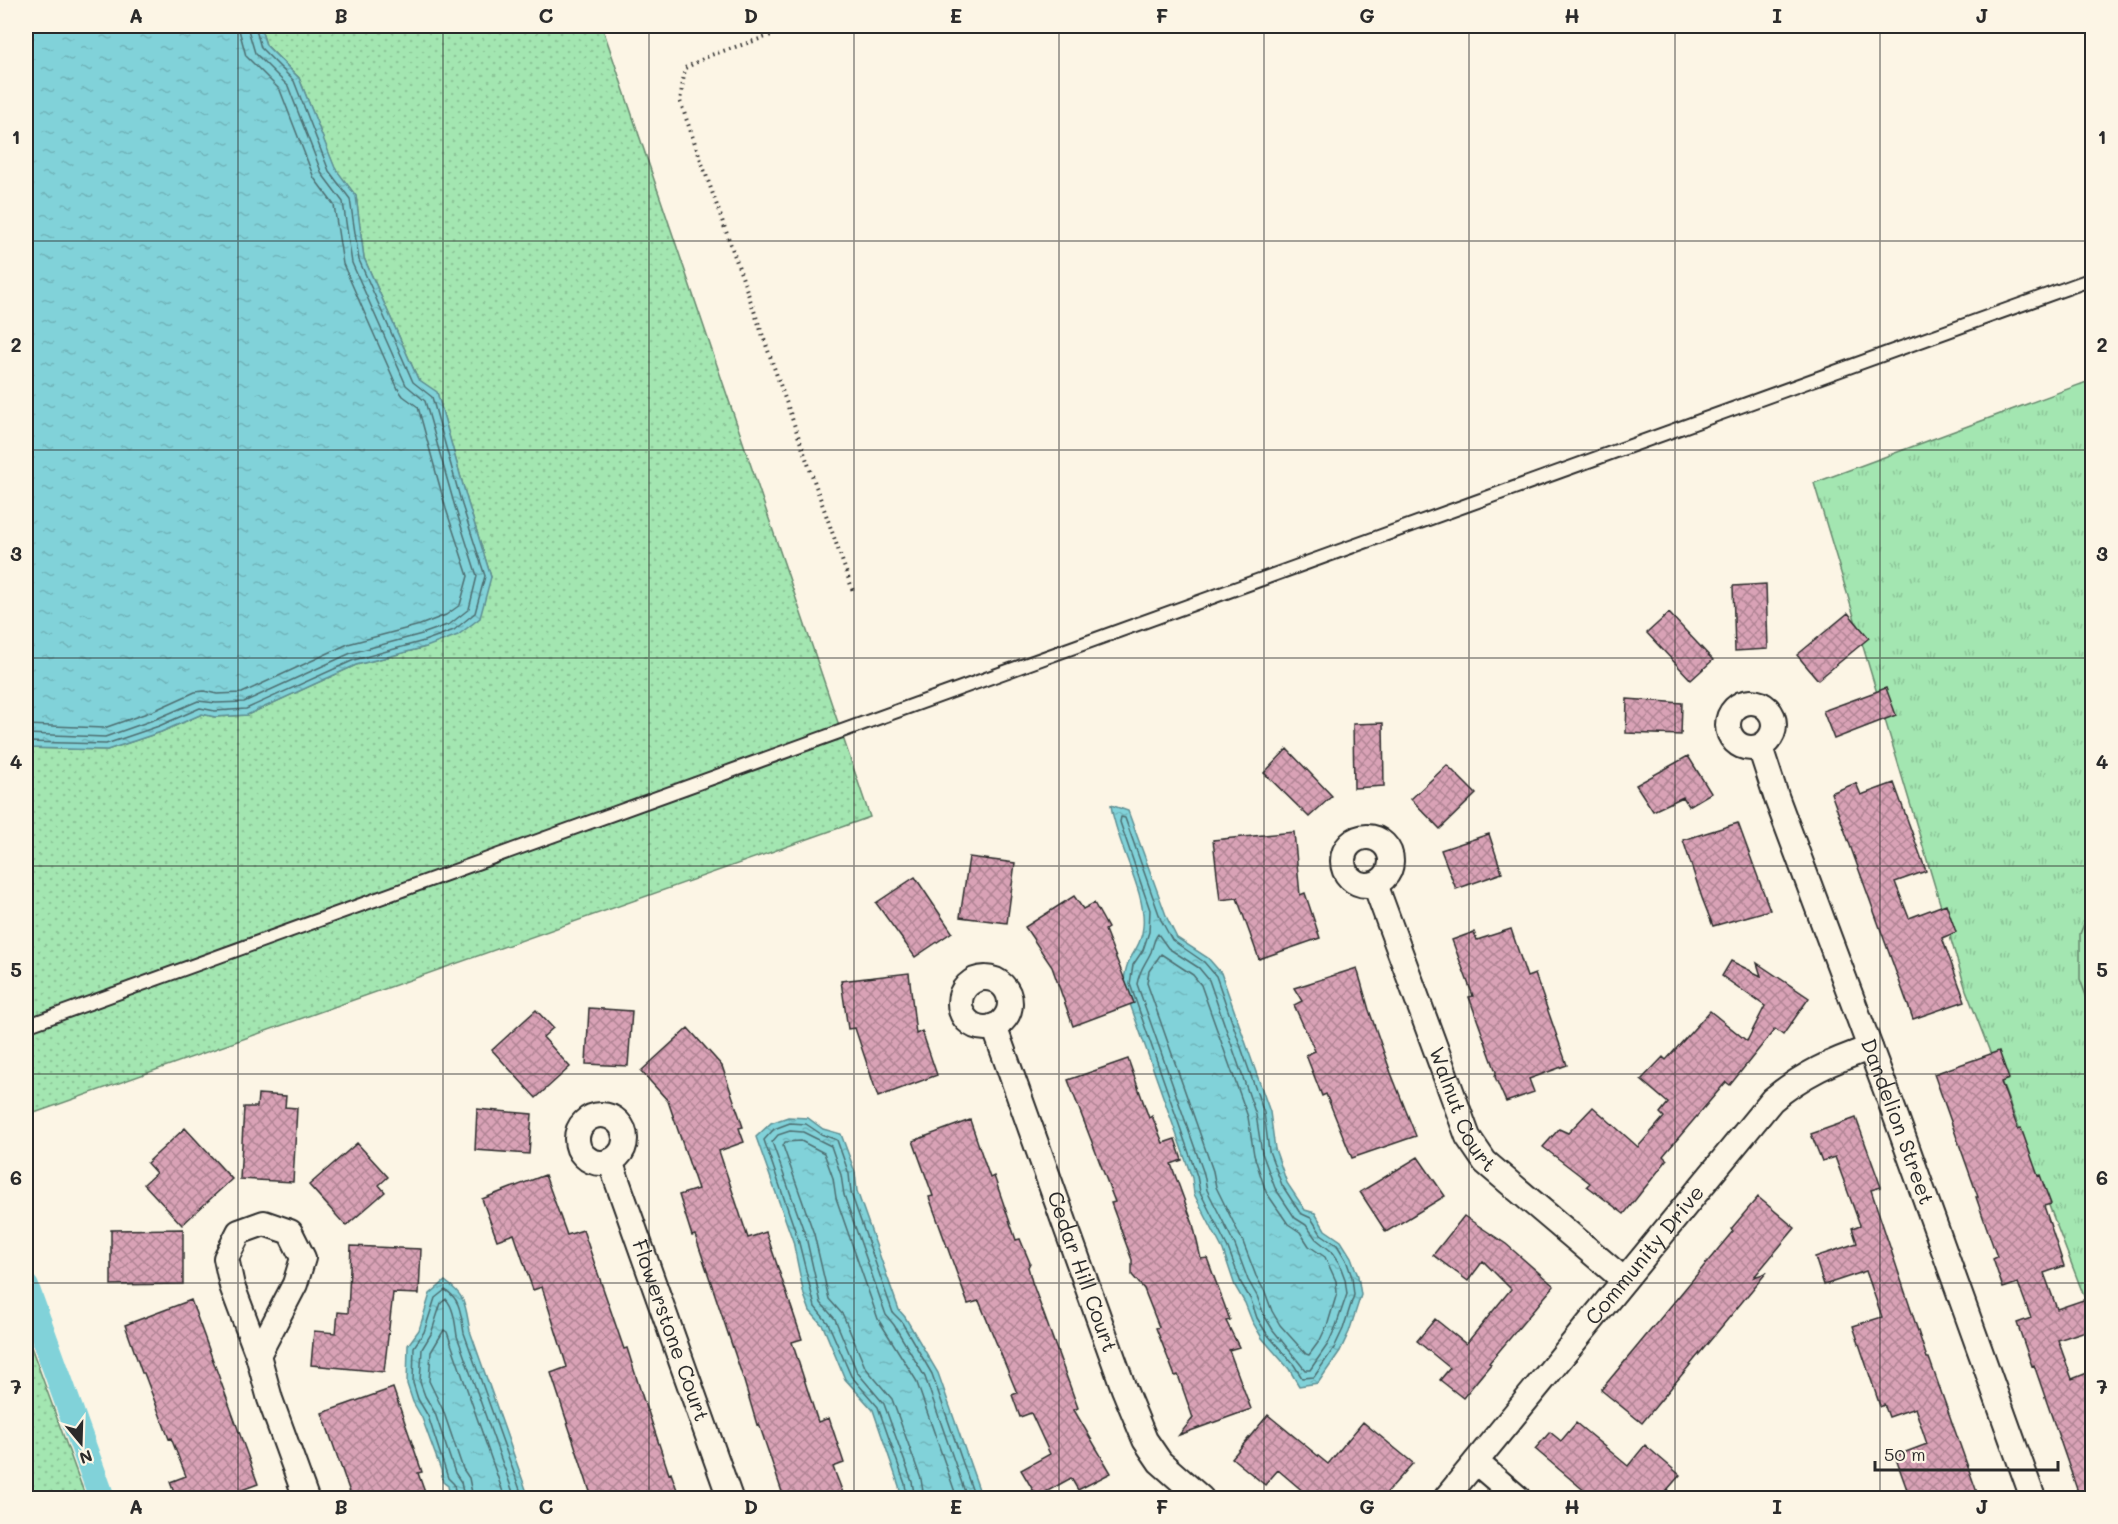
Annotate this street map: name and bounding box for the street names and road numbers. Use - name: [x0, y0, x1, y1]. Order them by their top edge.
- street label: Dandelion Street: [1856, 1034, 1941, 1208]
- street label: Walnut Court: [1424, 1043, 1502, 1177]
- street label: Community Drive: [1579, 1179, 1709, 1330]
- street label: Cedar Hill Court: [1042, 1187, 1125, 1355]
- street label: Flowerstone Court: [627, 1235, 717, 1425]

